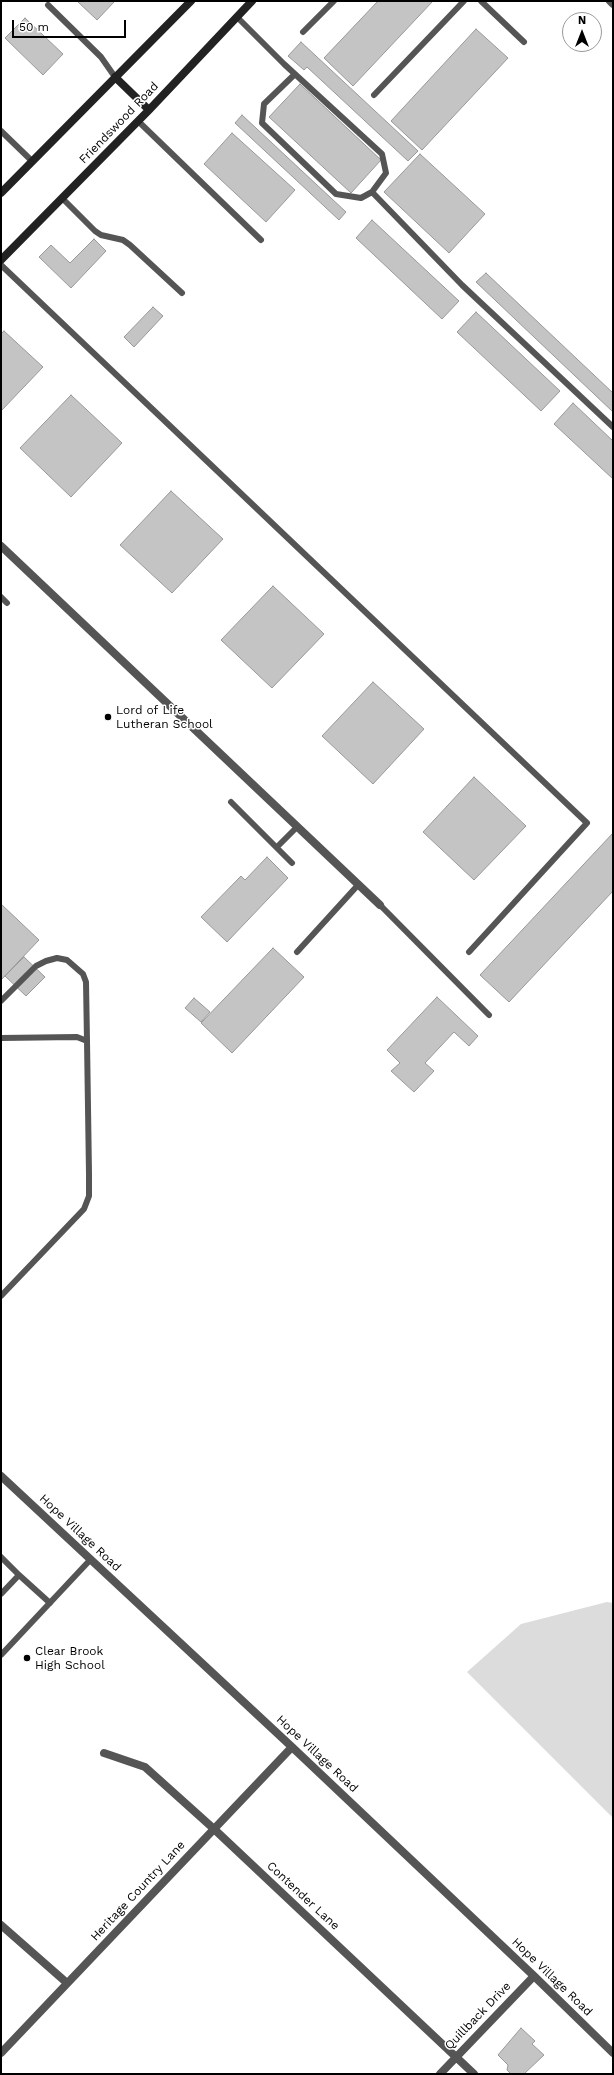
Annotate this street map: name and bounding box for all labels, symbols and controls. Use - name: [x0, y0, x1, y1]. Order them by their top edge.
- scale bar: [14, 12, 128, 38]
- north arrow: [562, 12, 602, 52]
- text: N: [578, 14, 586, 27]
- text: 50 m: [19, 20, 49, 34]
- street label: Friendswood Road: [76, 79, 162, 167]
- place label: Lord of Life Lutheran School: [116, 703, 213, 731]
- marker: Lord of Life Lutheran School: [103, 712, 113, 722]
- street label: Hope Village Road: [36, 1492, 124, 1574]
- place label: Clear Brook High School: [35, 1644, 105, 1672]
- marker: Clear Brook High School: [22, 1653, 32, 1663]
- street label: Hope Village Road: [273, 1713, 361, 1795]
- street label: Heritage Country Lane: [88, 1838, 188, 1944]
- street label: Contender Lane: [264, 1859, 342, 1933]
- street label: Hope Village Road: [509, 1935, 595, 2019]
- street label: Quillback Drive: [442, 1979, 514, 2053]

